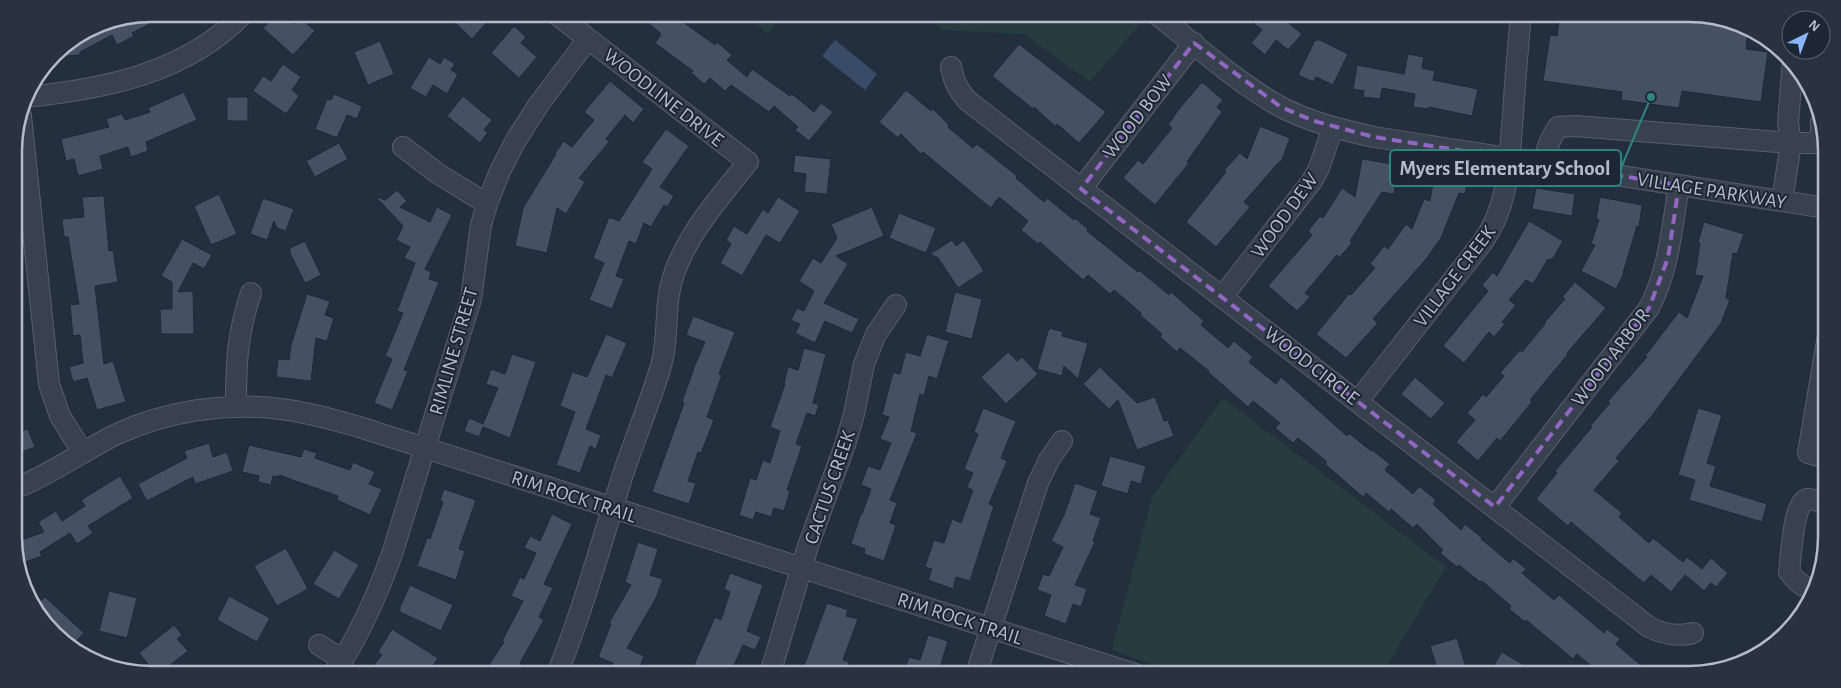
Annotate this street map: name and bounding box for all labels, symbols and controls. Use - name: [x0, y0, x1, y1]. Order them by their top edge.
- north arrow: [1781, 10, 1831, 60]
- text: N: [1806, 18, 1822, 35]
- street label: WOODLINE DRIVE: [600, 45, 727, 151]
- street label: WOOD BOW: [1099, 71, 1177, 162]
- callout: Myers Elementary School: [1390, 150, 1621, 186]
- text: Myers Elementary School: [1400, 158, 1610, 179]
- street label: WOOD DEW: [1247, 169, 1322, 262]
- street label: VILLAGE PARKWAY: [1636, 169, 1788, 213]
- street label: VILLAGE CREEK: [1410, 222, 1499, 331]
- street label: RIMLINE STREET: [426, 285, 482, 417]
- street label: WOOD ARBOR: [1568, 305, 1654, 410]
- street label: WOOD CIRCLE: [1260, 323, 1363, 409]
- street label: CACTUS CREEK: [801, 428, 859, 547]
- street label: RIM ROCK TRAIL: [509, 467, 639, 527]
- street label: RIM ROCK TRAIL: [895, 589, 1025, 649]

